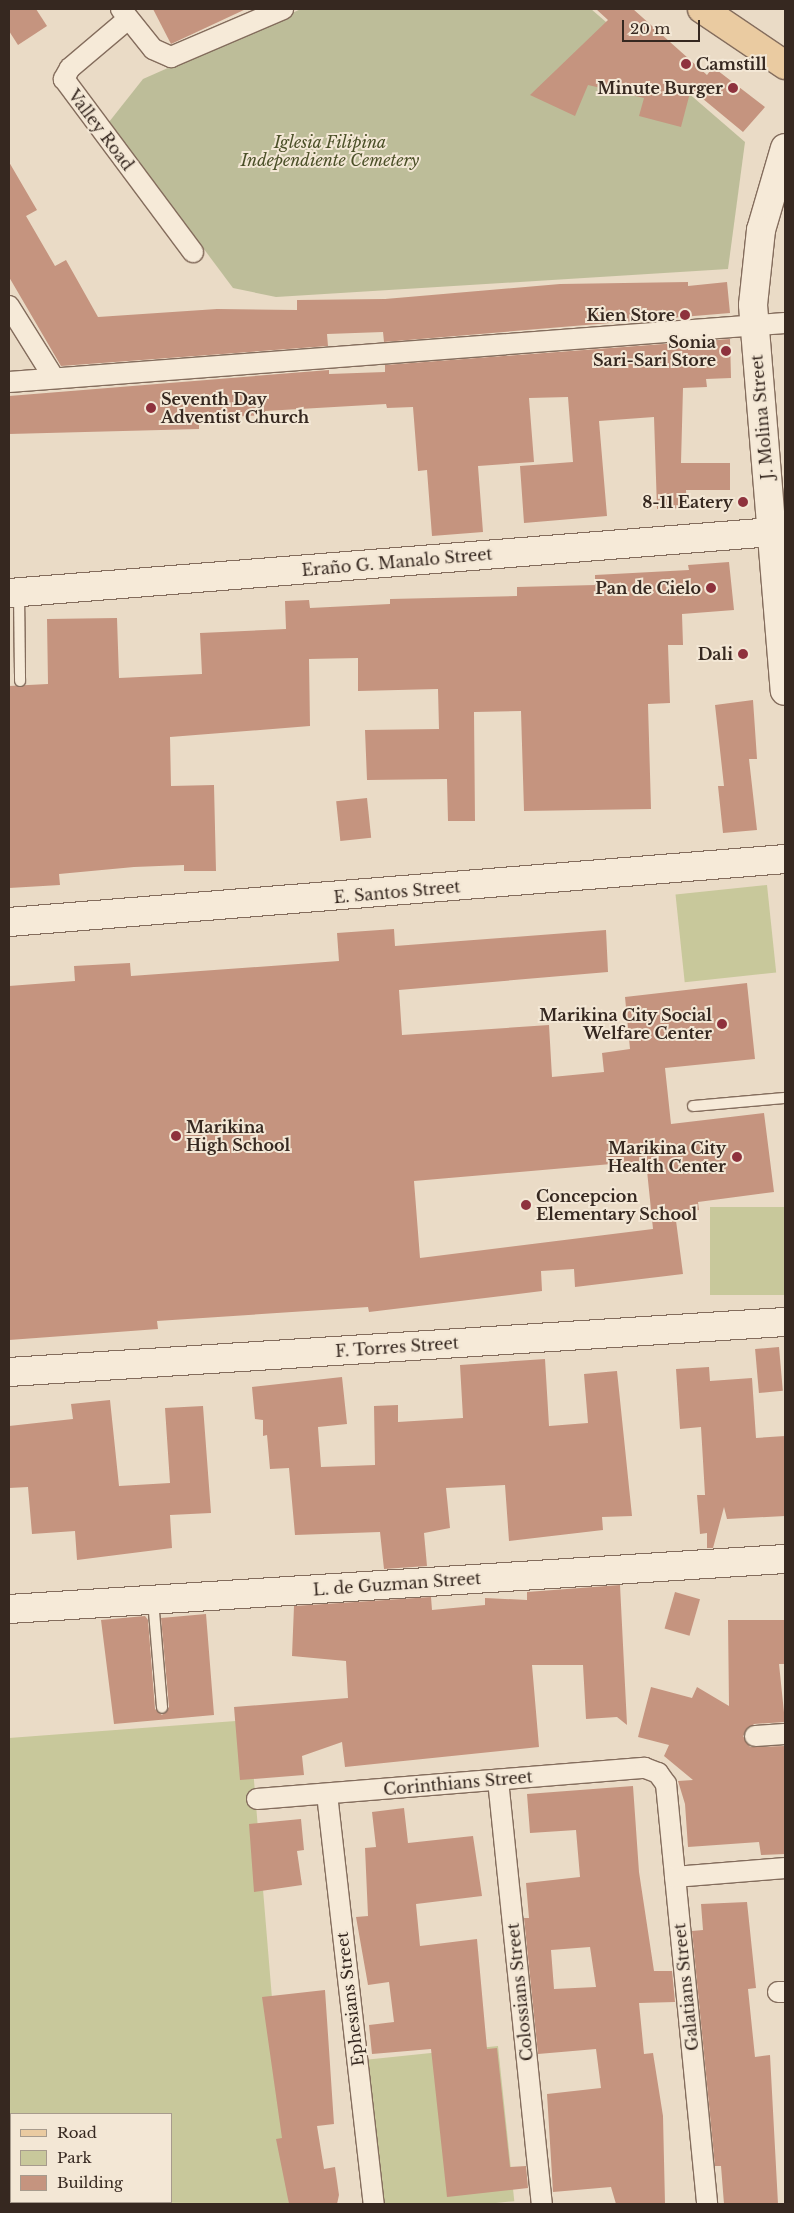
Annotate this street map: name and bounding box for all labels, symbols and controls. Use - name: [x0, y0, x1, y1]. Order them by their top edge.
- scale bar: [624, 10, 702, 42]
- text: 20 m: [630, 19, 670, 38]
- place label: Camstill: [696, 54, 767, 74]
- marker: Camstill: [680, 58, 692, 70]
- place label: Minute Burger: [597, 78, 723, 98]
- marker: Minute Burger: [727, 82, 739, 94]
- street label: Valley Road: [64, 86, 138, 174]
- park label: Iglesia Filipina Independiente Cemetery: [241, 132, 419, 170]
- place label: Kien Store: [586, 305, 675, 325]
- marker: Kien Store: [679, 309, 691, 321]
- place label: Sonia Sari-Sari Store: [593, 332, 716, 370]
- marker: Sonia Sari-Sari Store: [720, 345, 732, 357]
- street label: J. Molina Street: [747, 354, 777, 480]
- place label: Seventh Day Adventist Church: [161, 389, 309, 427]
- marker: Seventh Day Adventist Church: [145, 402, 157, 414]
- place label: 8-11 Eatery: [642, 492, 733, 512]
- marker: 8-11 Eatery: [737, 496, 749, 508]
- street label: Eraño G. Manalo Street: [301, 544, 493, 580]
- place label: Pan de Cielo: [595, 578, 701, 598]
- marker: Pan de Cielo: [705, 582, 717, 594]
- place label: Dali: [698, 644, 733, 664]
- marker: Dali: [737, 648, 749, 660]
- street label: E. Santos Street: [333, 877, 461, 907]
- place label: Marikina City Social Welfare Center: [539, 1005, 712, 1043]
- marker: Marikina City Social Welfare Center: [716, 1018, 728, 1030]
- place label: Marikina High School: [186, 1117, 290, 1155]
- marker: Marikina High School: [170, 1130, 182, 1142]
- place label: Marikina City Health Center: [608, 1138, 726, 1176]
- marker: Marikina City Health Center: [730, 1150, 744, 1164]
- place label: Concepcion Elementary School: [536, 1186, 698, 1224]
- marker: Concepcion Elementary School: [520, 1199, 532, 1211]
- street label: F. Torres Street: [334, 1333, 460, 1361]
- street label: L. de Guzman Street: [312, 1569, 482, 1599]
- street label: Corinthians Street: [383, 1767, 533, 1799]
- street label: Colossians Street: [503, 1922, 537, 2062]
- street label: Galatians Street: [670, 1922, 702, 2052]
- street label: Ephesians Street: [332, 1931, 368, 2067]
- legend: [10, 2113, 172, 2203]
- text: Road: [57, 2123, 97, 2142]
- text: Park: [57, 2148, 92, 2167]
- text: Building: [57, 2173, 123, 2192]

